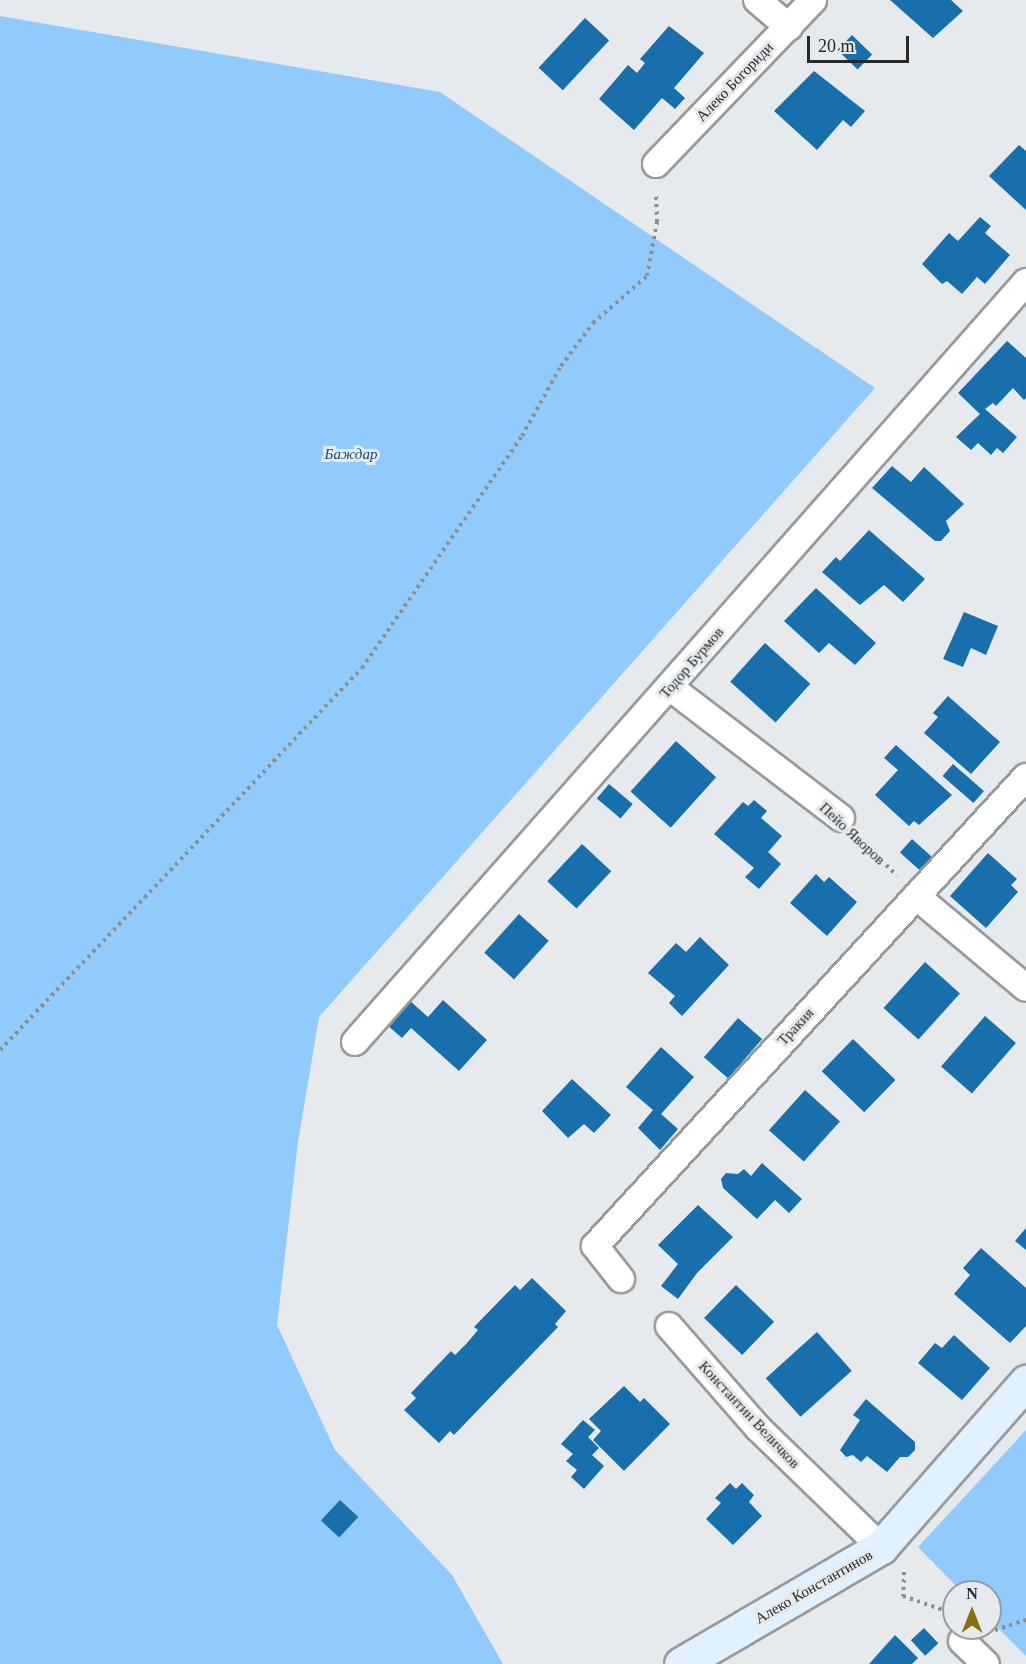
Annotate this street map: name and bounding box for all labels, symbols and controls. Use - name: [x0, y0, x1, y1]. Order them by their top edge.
- scale bar: [810, 24, 912, 62]
- text: 20 m: [818, 36, 855, 56]
- street label: Алеко Богориди: [693, 39, 777, 125]
- park label: Баждар: [325, 446, 377, 464]
- street label: Тодор Бурмов: [656, 624, 728, 702]
- street label: Пейо Яворов: [815, 799, 889, 869]
- street label: Тракия: [774, 1004, 818, 1050]
- street label: Константин Величков: [695, 1358, 803, 1472]
- street label: Алеко Константинов: [752, 1546, 876, 1628]
- north arrow: [942, 1580, 1002, 1640]
- text: N: [966, 1585, 978, 1602]

